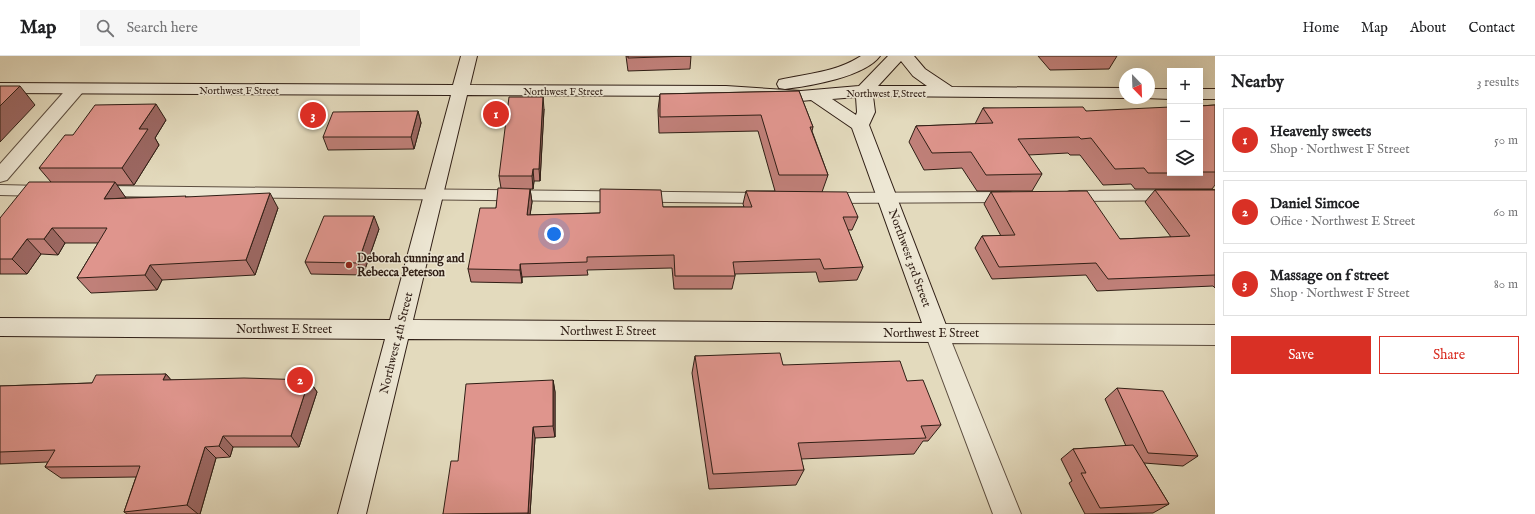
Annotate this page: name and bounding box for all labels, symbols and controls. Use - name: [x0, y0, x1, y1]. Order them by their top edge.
- search box: [80, 10, 360, 46]
- text: Map: [20, 16, 56, 40]
- icon: search: [94, 17, 116, 39]
- text: Search here: [126, 18, 198, 37]
- text: Home: [1303, 19, 1339, 37]
- text: Map: [1361, 19, 1388, 37]
- text: About: [1410, 19, 1446, 37]
- text: Contact: [1468, 19, 1515, 37]
- north arrow: [1119, 68, 1155, 104]
- map controls: [1167, 68, 1203, 176]
- button: +: [1167, 68, 1203, 104]
- text: Nearby: [1231, 72, 1284, 93]
- text: 3 results: [1477, 74, 1519, 91]
- street label: Northwest F Street: [199, 85, 279, 98]
- street label: Northwest F Street: [523, 86, 603, 99]
- street label: Northwest F Street: [846, 88, 926, 101]
- pin: 1: [483, 99, 509, 129]
- pin: 3: [300, 100, 326, 130]
- button: −: [1167, 104, 1203, 140]
- text: Heavenly sweets: [1270, 122, 1371, 141]
- text: 1: [1243, 132, 1247, 149]
- text: 50 m: [1494, 132, 1518, 149]
- button: layers: [1167, 140, 1203, 176]
- text: Shop · Northwest F Street: [1270, 141, 1410, 158]
- text: Daniel Simcoe: [1270, 194, 1359, 213]
- text: 2: [1242, 204, 1248, 221]
- text: 60 m: [1493, 204, 1518, 221]
- street label: Northwest 3rd Street: [885, 207, 934, 309]
- text: Office · Northwest E Street: [1270, 213, 1415, 230]
- your location: [544, 224, 564, 244]
- place label: Deborah cunning and Rebecca Peterson: [357, 251, 465, 280]
- marker: Deborah cunning and Rebecca Peterson: [344, 260, 354, 270]
- text: Massage on f street: [1270, 266, 1389, 285]
- text: 3: [1243, 276, 1247, 293]
- text: 80 m: [1494, 276, 1518, 293]
- text: Shop · Northwest F Street: [1270, 285, 1410, 302]
- street label: Northwest 4th Street: [377, 291, 416, 396]
- street label: Northwest E Street: [236, 322, 332, 337]
- street label: Northwest E Street: [560, 324, 656, 339]
- street label: Northwest E Street: [883, 326, 979, 341]
- button: Save: [1231, 336, 1371, 374]
- button: Share: [1379, 336, 1519, 374]
- pin: 2: [287, 365, 313, 395]

